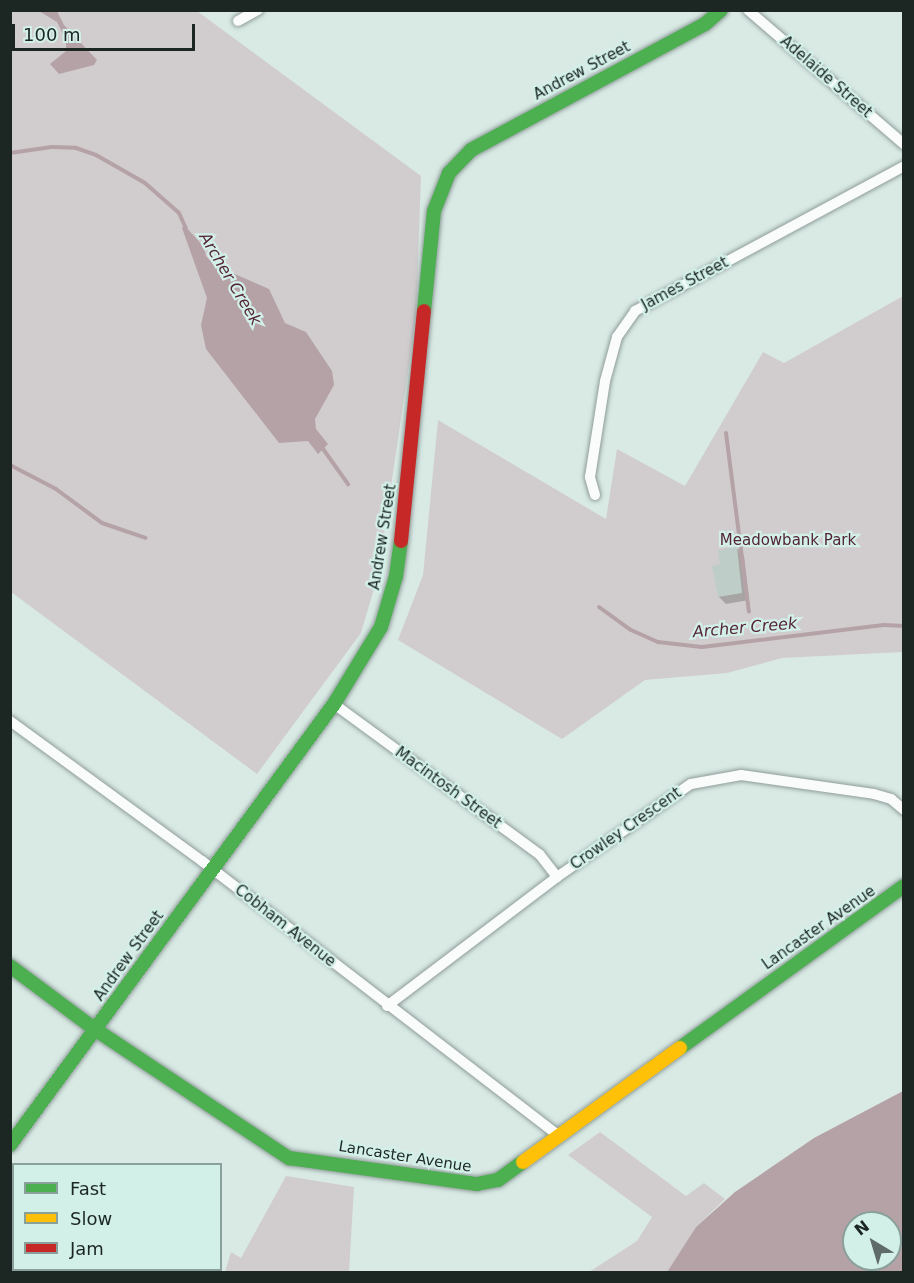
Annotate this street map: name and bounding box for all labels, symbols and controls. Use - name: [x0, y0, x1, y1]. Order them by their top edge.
- scale bar: [15, 12, 198, 50]
- text: 100 m: [23, 24, 81, 45]
- street label: Adelaide Street: [777, 32, 875, 122]
- street label: Andrew Street: [531, 38, 633, 104]
- water label: Archer Creek: [195, 229, 265, 329]
- street label: James Street: [639, 254, 731, 314]
- street label: Andrew Street: [366, 483, 400, 591]
- park label: Meadowbank Park: [720, 532, 856, 550]
- water label: Archer Creek: [692, 614, 798, 642]
- street label: Macintosh Street: [391, 743, 505, 833]
- street label: Crowley Crescent: [567, 784, 685, 874]
- street label: Cobham Avenue: [231, 881, 339, 971]
- street label: Lancaster Avenue: [759, 882, 879, 974]
- street label: Andrew Street: [90, 907, 168, 1005]
- street label: Lancaster Avenue: [337, 1138, 473, 1176]
- legend: [12, 1163, 222, 1271]
- text: Fast: [70, 1178, 106, 1199]
- text: Slow: [70, 1208, 112, 1229]
- north arrow: [842, 1211, 902, 1271]
- text: N: [851, 1216, 873, 1240]
- text: Jam: [70, 1238, 104, 1259]

